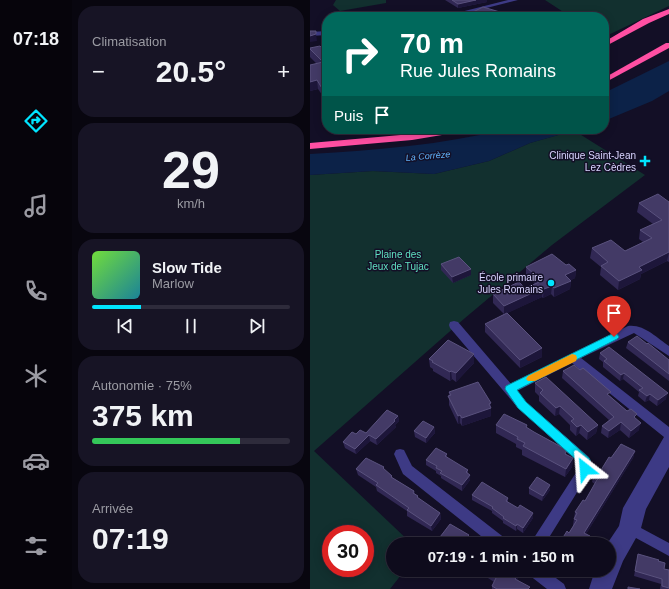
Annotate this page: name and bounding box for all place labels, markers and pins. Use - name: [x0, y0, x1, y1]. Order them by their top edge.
- place label: Clinique Saint-Jean Lez Cèdres: [549, 150, 636, 173]
- marker: Clinique Saint-Jean Lez Cèdres: [639, 155, 651, 167]
- place label: École primaire Jules Romains: [477, 271, 543, 295]
- marker: École primaire Jules Romains: [546, 278, 556, 288]
- pin: [597, 296, 631, 337]

